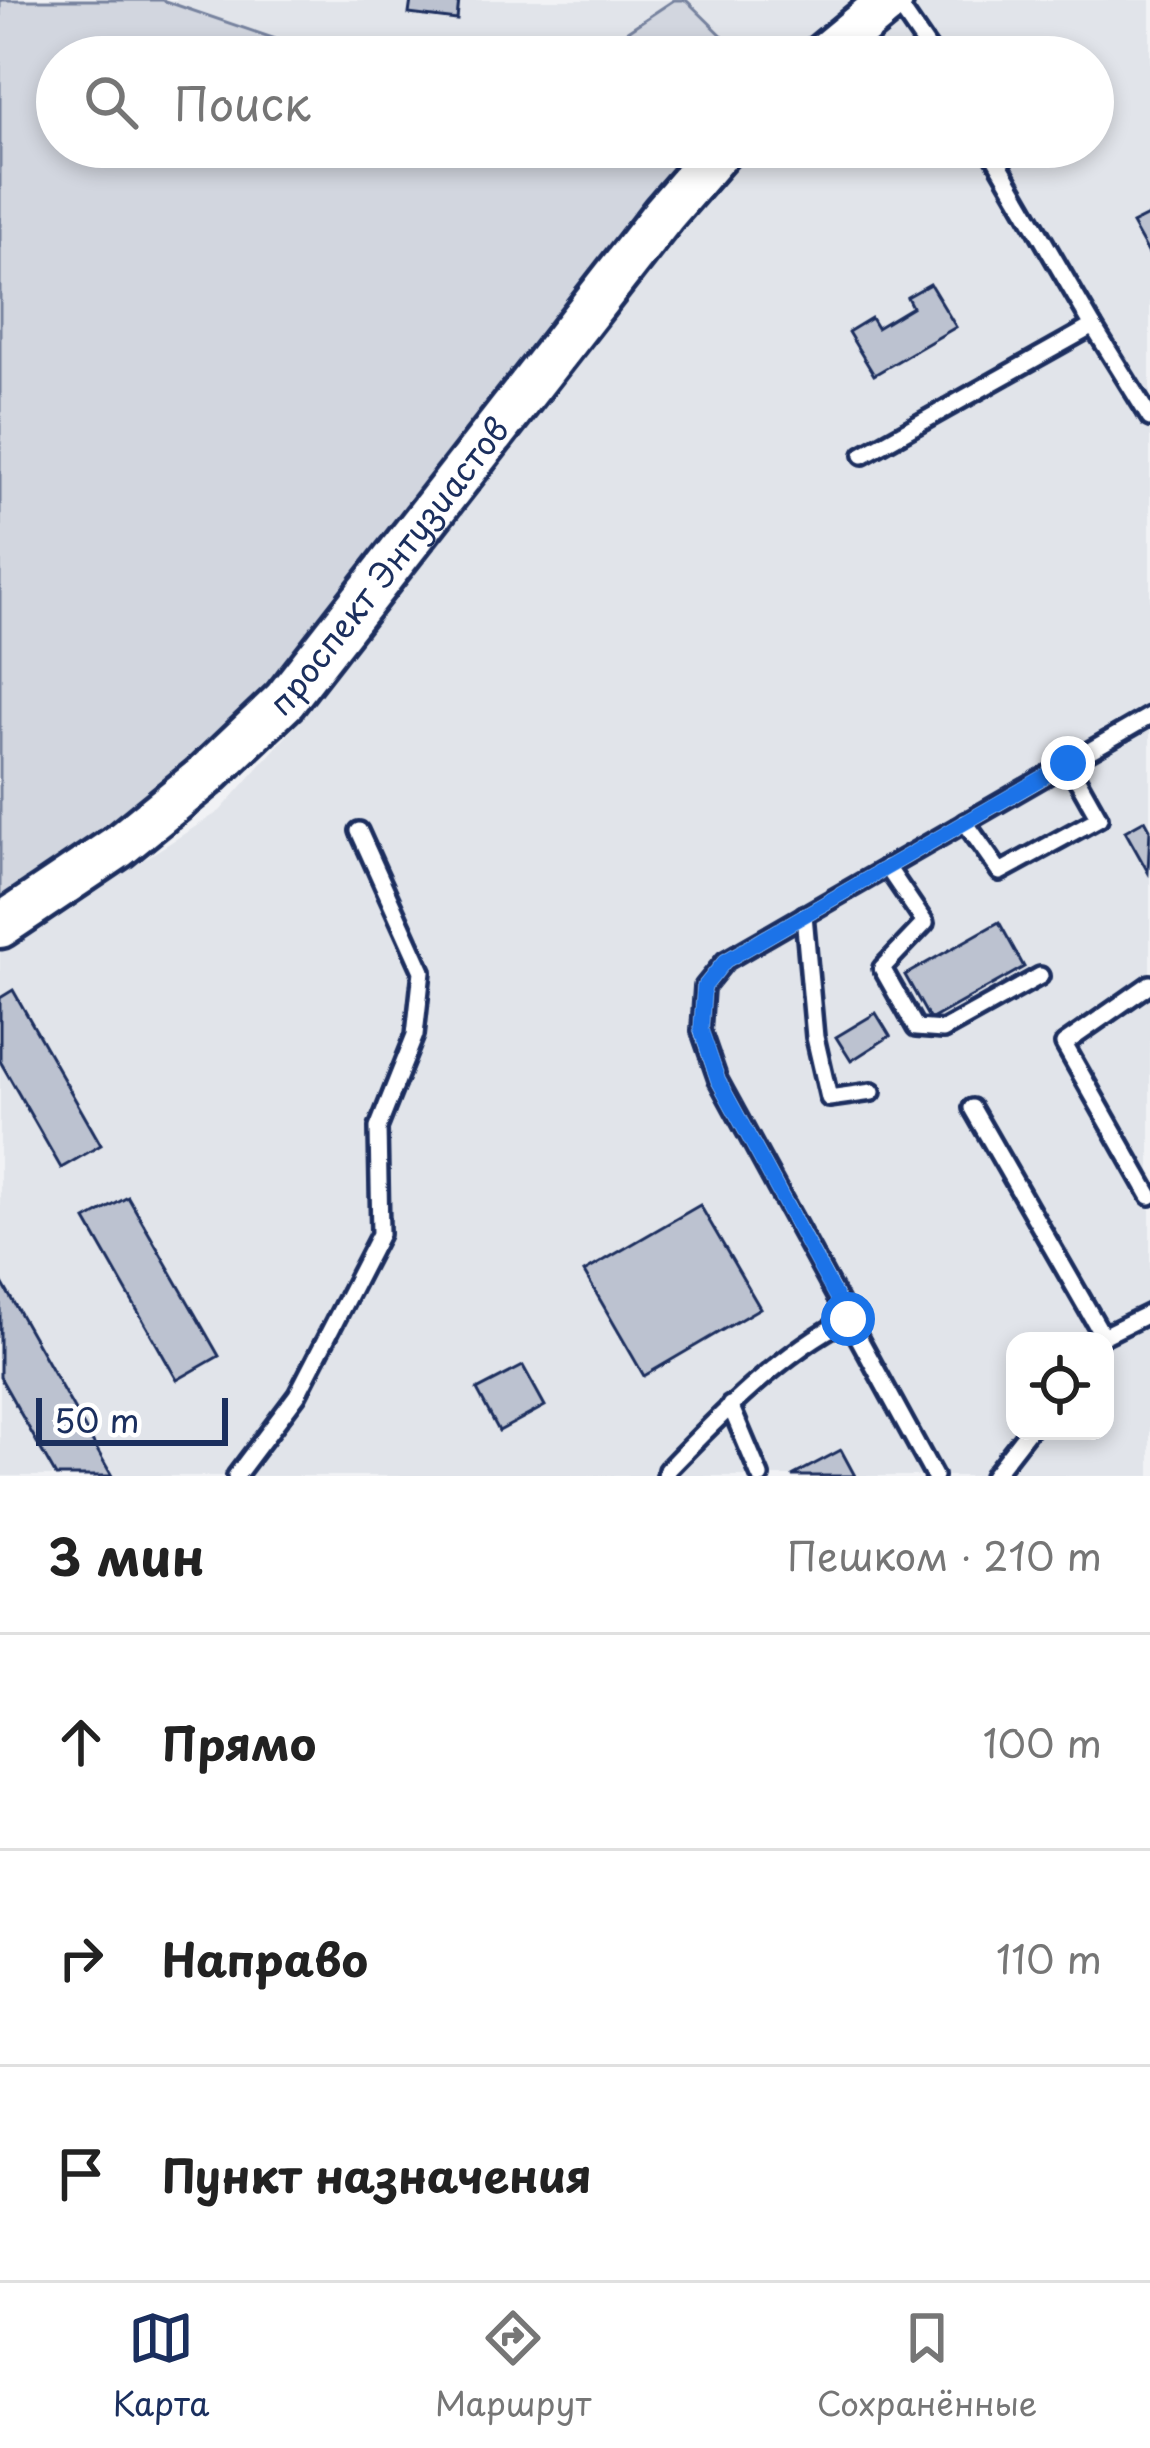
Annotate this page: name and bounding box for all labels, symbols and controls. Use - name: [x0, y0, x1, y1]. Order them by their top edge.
- search box: [36, 36, 1114, 168]
- text: Поиск: [174, 68, 311, 136]
- icon: search: [78, 69, 144, 135]
- street label: проспект Энтузиастов: [257, 406, 520, 726]
- route end: [1041, 736, 1095, 790]
- route start: [821, 1292, 875, 1346]
- map controls: [1006, 1332, 1114, 1440]
- button: locate: [1006, 1332, 1114, 1440]
- scale bar: [36, 1392, 228, 1445]
- text: 50 m: [54, 1394, 140, 1444]
- text: 3 мин: [48, 1516, 205, 1593]
- text: Пешком · 210 m: [787, 1525, 1102, 1584]
- text: Прямо: [162, 1708, 316, 1776]
- icon: ahead: [48, 1709, 114, 1775]
- text: 100 m: [983, 1712, 1102, 1771]
- text: Направо: [162, 1924, 368, 1992]
- icon: right: [48, 1925, 114, 1991]
- text: 110 m: [996, 1928, 1102, 1987]
- text: Пункт назначения: [162, 2140, 592, 2208]
- icon: arrive: [48, 2141, 114, 2207]
- tab: Карта: [113, 2305, 210, 2427]
- tab: Маршрут: [435, 2305, 591, 2427]
- tab: Сохранённые: [817, 2305, 1037, 2427]

